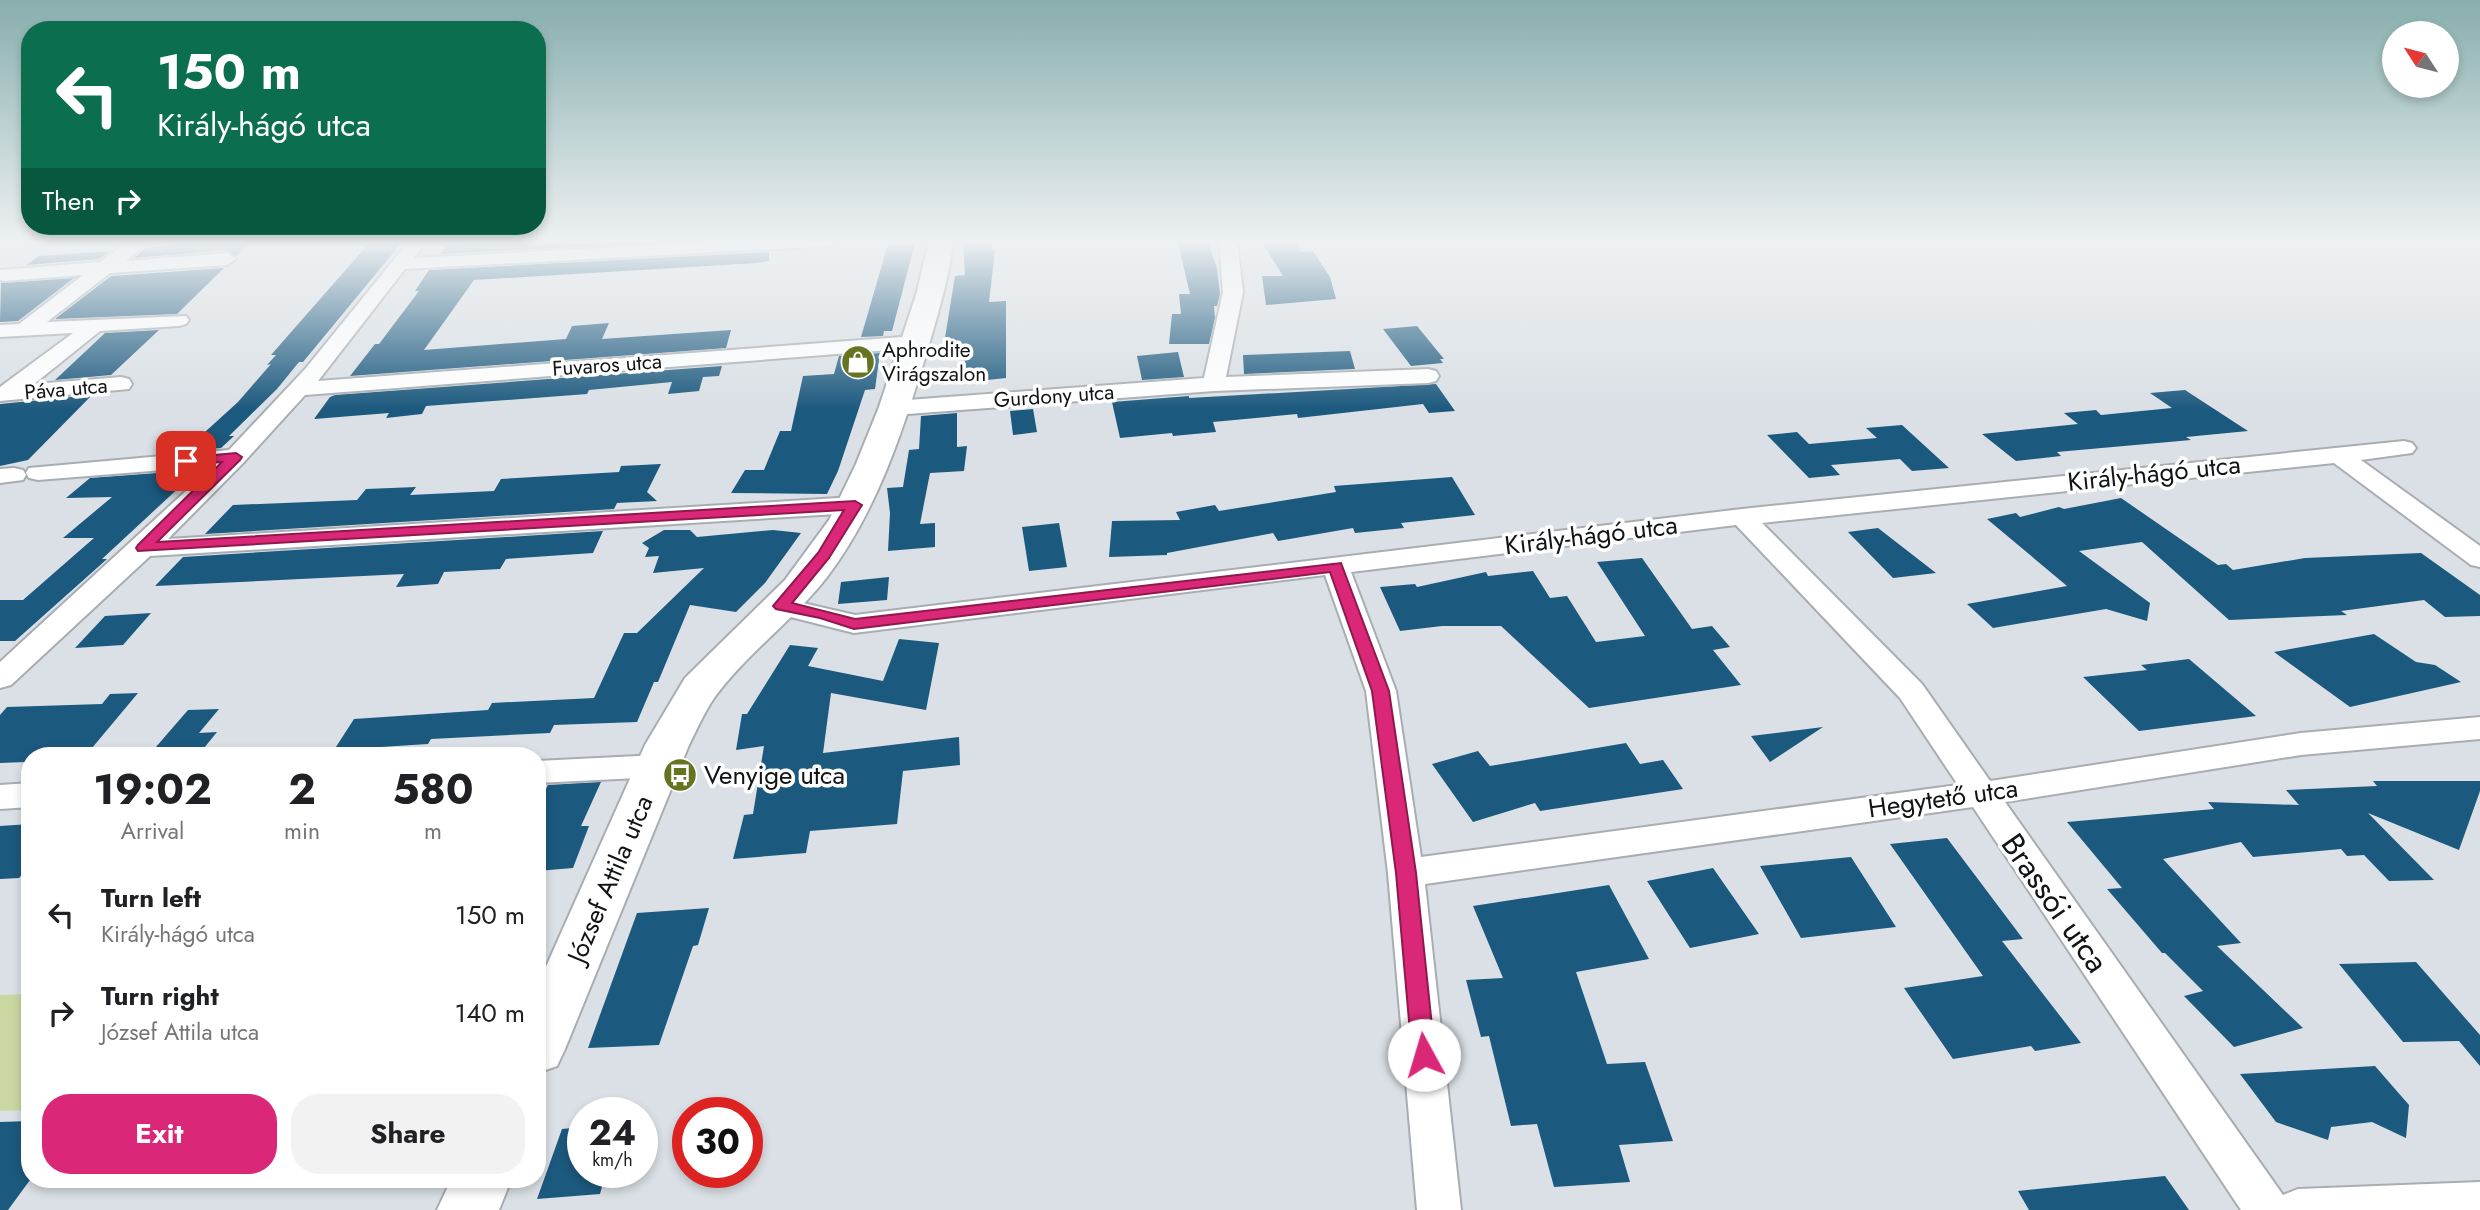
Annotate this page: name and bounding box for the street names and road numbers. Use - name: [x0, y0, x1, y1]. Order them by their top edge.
- street label: Fuvaros utca: [551, 346, 663, 384]
- street label: Páva utca: [23, 370, 109, 408]
- street label: Gurdony utca: [993, 377, 1115, 415]
- street label: Király-hágó utca: [2066, 445, 2242, 501]
- street label: Király-hágó utca: [1502, 506, 1680, 564]
- street label: Hegytető utca: [1866, 769, 2020, 827]
- street label: József Attila utca: [556, 789, 662, 971]
- street label: Brassói utca: [1990, 824, 2120, 982]

